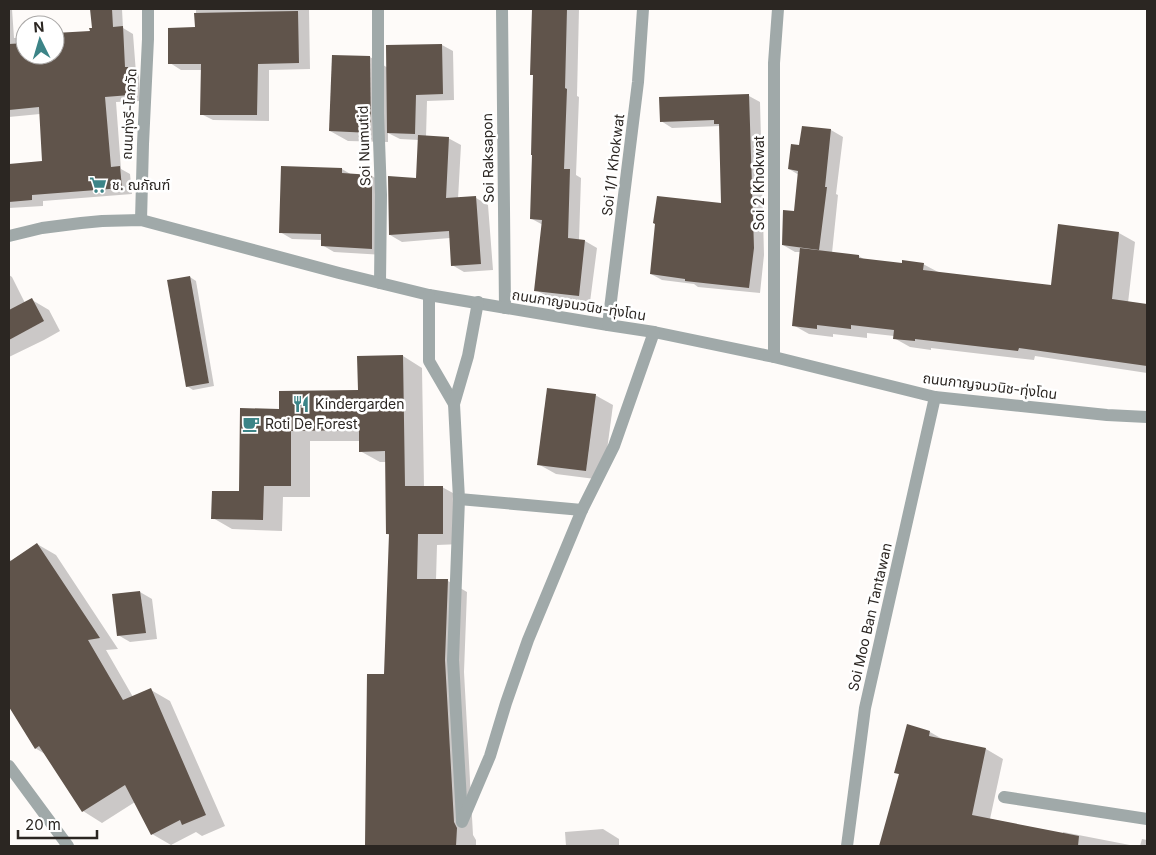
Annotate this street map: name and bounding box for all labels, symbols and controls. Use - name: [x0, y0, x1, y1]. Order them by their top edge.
- north arrow: [15, 15, 65, 65]
- text: N: [33, 18, 45, 35]
- street label: ถนนทุ่งรี-โคกวัด: [118, 68, 140, 160]
- street label: Soi Numutid: [354, 105, 373, 187]
- street label: Soi Raksapon: [478, 113, 497, 203]
- street label: Soi 1/1 Khokwat: [598, 113, 627, 217]
- street label: Soi 2 Khokwat: [750, 135, 767, 230]
- supermarket icon: ช. ณกัณฑ์: [88, 175, 108, 195]
- place label: ช. ณกัณฑ์: [112, 176, 170, 193]
- street label: ถนนกาญจนวนิช-ทุ่งโดน: [511, 286, 647, 324]
- street label: ถนนกาญจนวนิช-ทุ่งโดน: [922, 369, 1058, 403]
- restaurant icon: Kindergarden: [291, 394, 311, 414]
- place label: Kindergarden: [315, 395, 405, 412]
- cafe icon: Roti De Forest: [241, 414, 261, 434]
- place label: Roti De Forest: [265, 415, 358, 432]
- street label: Soi Moo Ban Tantawan: [844, 541, 895, 693]
- scale bar: [18, 808, 96, 840]
- text: 20 m: [25, 815, 61, 834]

